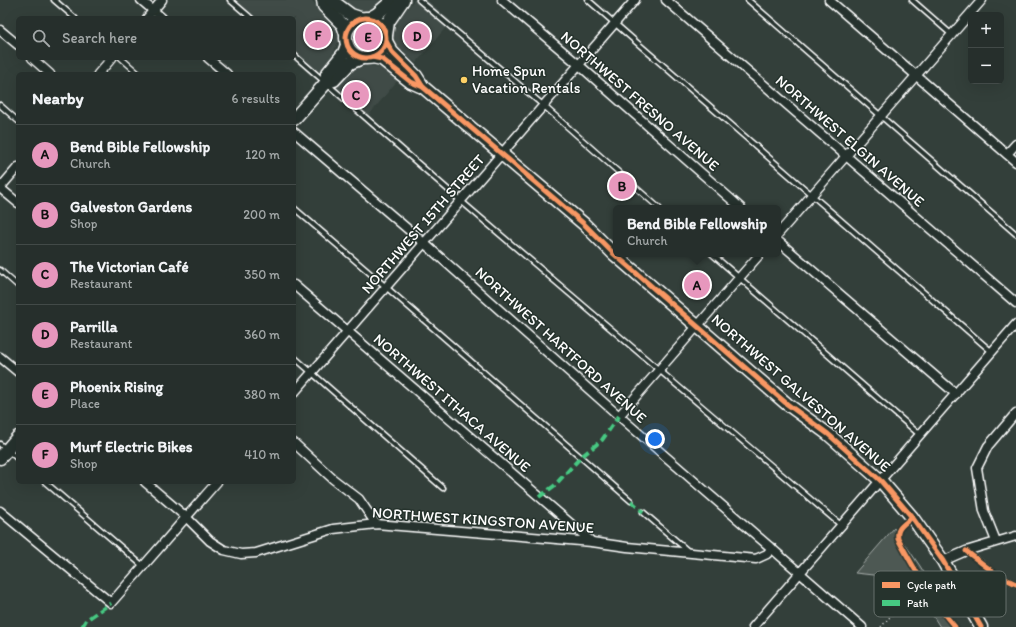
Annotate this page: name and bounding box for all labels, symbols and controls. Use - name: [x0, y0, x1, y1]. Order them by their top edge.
- map controls: [968, 12, 1004, 84]
- button: +: [968, 12, 1004, 48]
- search box: [16, 16, 296, 60]
- pin: F: [305, 20, 331, 50]
- pin: D: [404, 21, 430, 51]
- pin: E: [355, 22, 381, 52]
- icon: search: [30, 27, 52, 49]
- street label: NORTHWEST FRESNO AVENUE: [557, 27, 723, 175]
- text: Search here: [62, 29, 137, 47]
- button: −: [968, 48, 1004, 84]
- place label: Home Spun Vacation Rentals: [472, 62, 581, 97]
- street label: NORTHWEST ELGIN AVENUE: [772, 72, 928, 210]
- marker: Home Spun Vacation Rentals: [459, 75, 469, 85]
- pin: C: [343, 80, 369, 110]
- text: Nearby: [32, 88, 84, 108]
- text: 6 results: [232, 91, 280, 106]
- text: Bend Bible Fellowship: [70, 138, 210, 156]
- text: A: [41, 147, 49, 162]
- text: 120 m: [245, 147, 280, 162]
- street label: NORTHWEST 15TH STREET: [358, 150, 489, 297]
- text: Church: [70, 156, 111, 171]
- pin: B: [609, 171, 635, 201]
- text: Galveston Gardens: [70, 198, 192, 216]
- popup: [613, 205, 781, 257]
- text: B: [41, 207, 49, 222]
- text: 200 m: [243, 207, 280, 222]
- text: Bend Bible Fellowship: [627, 215, 767, 233]
- text: Shop: [70, 216, 97, 231]
- text: Church: [627, 233, 667, 248]
- text: The Victorian Café: [70, 258, 189, 276]
- street label: NORTHWEST HARTFORD AVENUE: [472, 263, 650, 427]
- text: C: [41, 267, 49, 282]
- text: 350 m: [244, 267, 280, 282]
- pin: A: [684, 270, 710, 300]
- text: Restaurant: [70, 276, 132, 291]
- street label: NORTHWEST GALVESTON AVENUE: [708, 310, 894, 476]
- text: Parrilla: [70, 318, 118, 336]
- text: D: [41, 327, 49, 342]
- text: 360 m: [244, 327, 280, 342]
- street label: NORTHWEST ITHACA AVENUE: [370, 330, 534, 476]
- text: Restaurant: [70, 336, 132, 351]
- text: Phoenix Rising: [70, 378, 163, 396]
- text: E: [41, 387, 49, 402]
- text: 380 m: [244, 387, 280, 402]
- text: Place: [70, 396, 100, 411]
- your location: [645, 429, 665, 449]
- text: Murf Electric Bikes: [70, 438, 193, 456]
- text: F: [42, 447, 48, 462]
- text: 410 m: [244, 447, 280, 462]
- text: Shop: [70, 456, 97, 471]
- street label: NORTHWEST KINGSTON AVENUE: [371, 503, 595, 537]
- legend: [874, 571, 1006, 617]
- text: Cycle path: [907, 579, 956, 592]
- text: Path: [907, 597, 929, 610]

